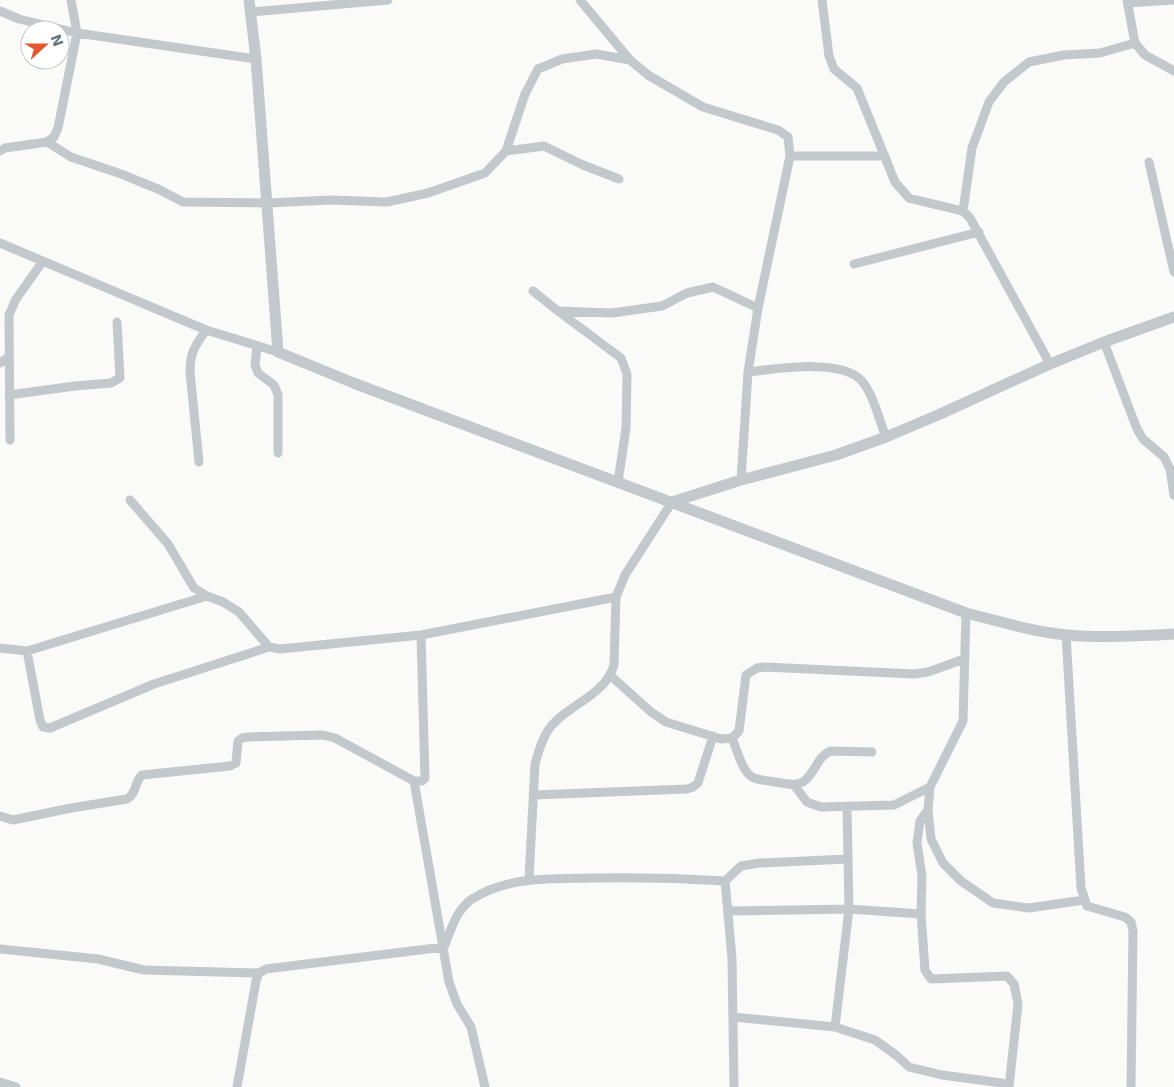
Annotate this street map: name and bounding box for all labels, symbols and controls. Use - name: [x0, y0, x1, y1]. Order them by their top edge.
- north arrow: [20, 20, 70, 70]
- text: N: [48, 32, 67, 49]

